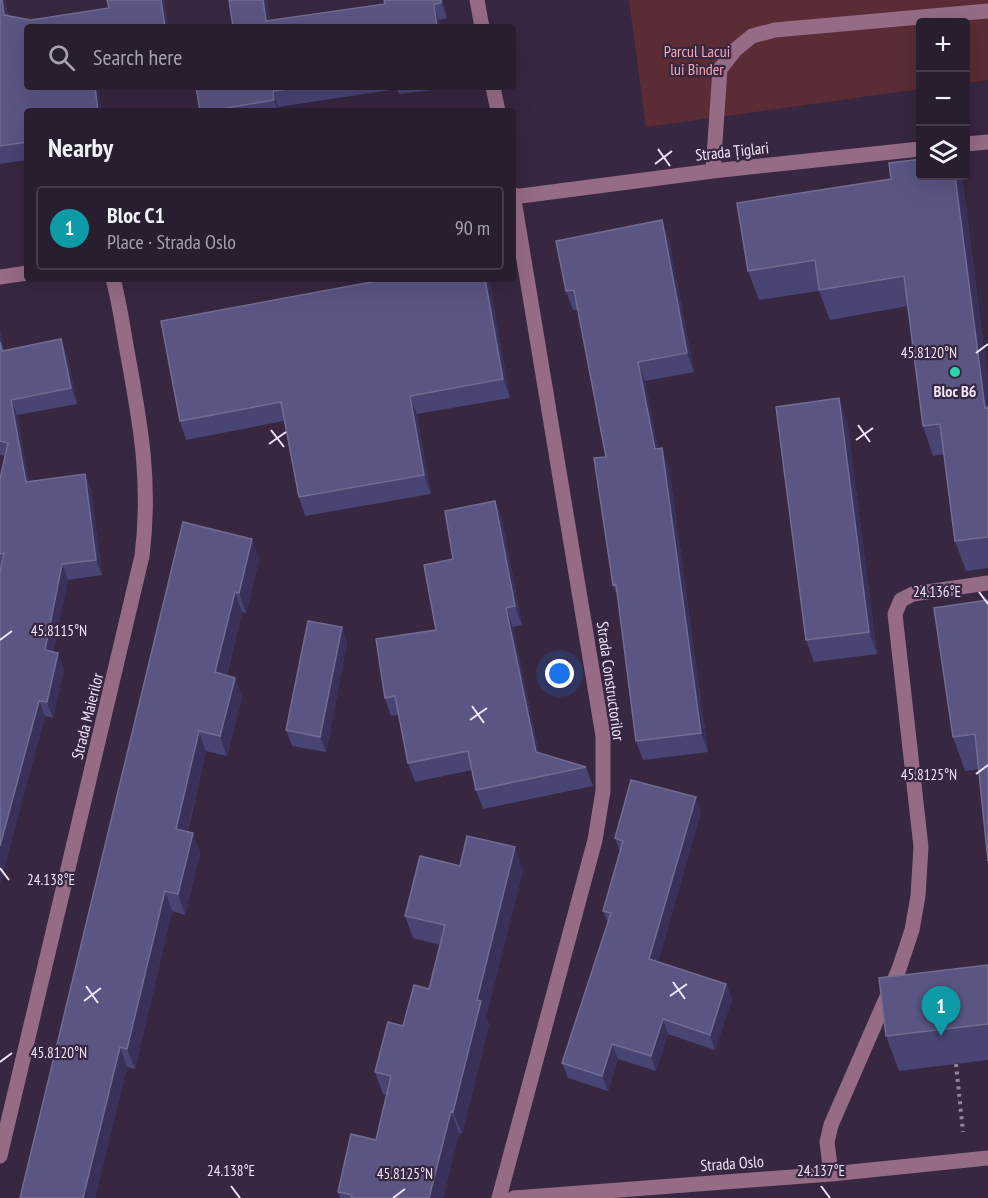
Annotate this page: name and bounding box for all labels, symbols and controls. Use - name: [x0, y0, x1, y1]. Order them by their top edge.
- map controls: [916, 18, 970, 180]
- button: +: [916, 18, 970, 72]
- search box: [24, 24, 516, 90]
- icon: search: [45, 41, 78, 74]
- park label: Parcul Lacui lui Binder: [664, 41, 730, 79]
- text: Search here: [93, 43, 182, 71]
- button: −: [916, 72, 970, 126]
- button: layers: [916, 126, 970, 180]
- text: Nearby: [48, 131, 113, 164]
- street label: Strada Țiglari: [694, 137, 770, 165]
- text: Bloc C1: [107, 201, 165, 229]
- text: 1: [65, 215, 74, 241]
- text: 90 m: [455, 215, 490, 241]
- text: Place · Strada Oslo: [107, 229, 236, 255]
- text: 45.8120°N: [901, 343, 957, 362]
- marker: Bloc B6: [948, 365, 962, 379]
- place label: Bloc B6: [934, 381, 977, 401]
- text: 24.136°E: [913, 582, 961, 601]
- street label: Strada Constructorilor: [593, 620, 629, 743]
- text: 45.8115°N: [31, 621, 87, 640]
- your location: [545, 659, 574, 688]
- street label: Strada Maierilor: [67, 670, 108, 761]
- text: 45.8125°N: [901, 765, 957, 784]
- text: 24.138°E: [27, 870, 75, 889]
- pin: 1: [922, 986, 960, 1036]
- text: 45.8120°N: [31, 1043, 87, 1062]
- street label: Strada Oslo: [700, 1151, 764, 1175]
- text: 24.138°E: [207, 1161, 255, 1180]
- text: 24.137°E: [797, 1161, 845, 1180]
- text: 45.8125°N: [377, 1164, 433, 1183]

